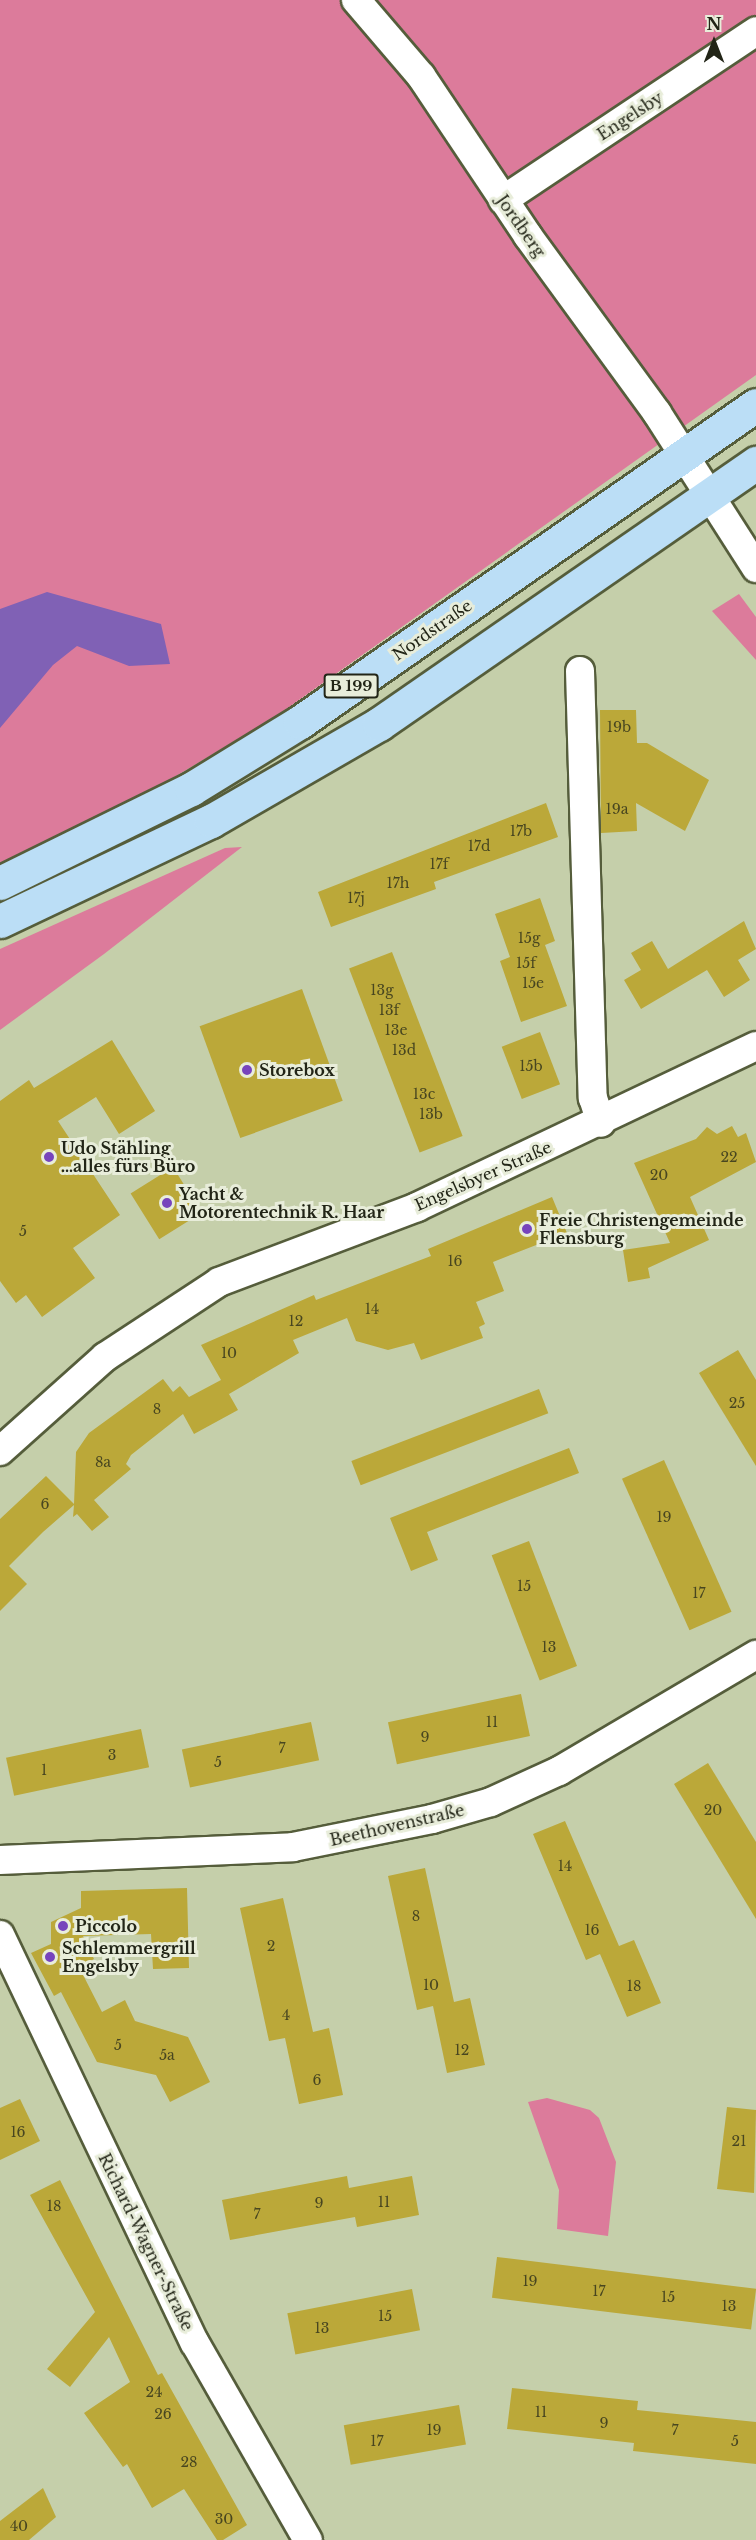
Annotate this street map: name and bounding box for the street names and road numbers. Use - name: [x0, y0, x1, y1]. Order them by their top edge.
- street label: Engelsby: [594, 88, 666, 144]
- street label: Jordberg: [493, 191, 549, 261]
- street label: Nordstraße: [389, 596, 475, 664]
- road number: B 199: [322, 674, 380, 698]
- street label: Engelsbyer Straße: [411, 1137, 555, 1215]
- street label: Beethovenstraße: [328, 1800, 466, 1850]
- street label: Richard-Wagner-Straße: [95, 2150, 197, 2334]

